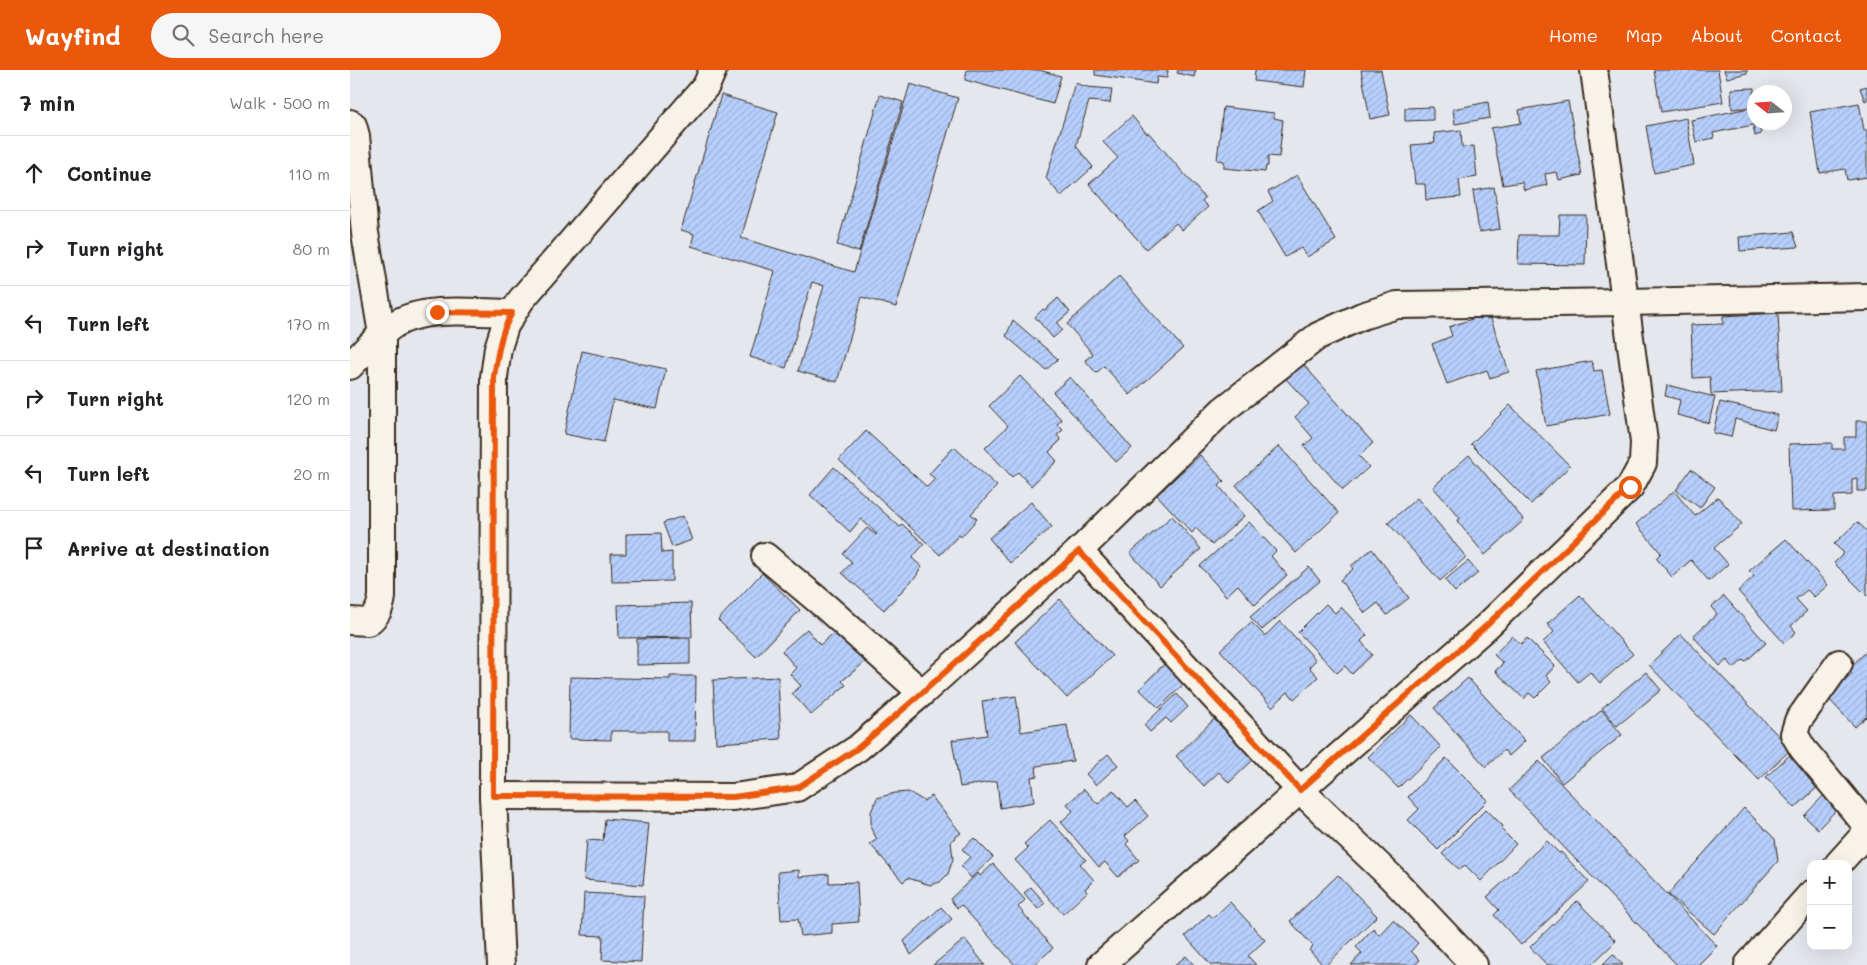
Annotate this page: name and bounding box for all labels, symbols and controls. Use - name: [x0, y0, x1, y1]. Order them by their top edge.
- search box: [151, 13, 501, 58]
- text: Wayfind: [25, 20, 121, 51]
- icon: search: [169, 21, 197, 49]
- text: Search here: [209, 23, 324, 48]
- text: Home: [1549, 23, 1598, 47]
- text: Map: [1626, 23, 1662, 47]
- text: About: [1690, 23, 1743, 47]
- text: Contact: [1771, 23, 1842, 47]
- north arrow: [1747, 85, 1792, 130]
- text: 7 min: [20, 89, 75, 116]
- text: Walk · 500 m: [229, 92, 330, 113]
- icon: ahead: [20, 159, 48, 187]
- text: Continue: [67, 161, 152, 186]
- text: 110 m: [288, 163, 330, 184]
- icon: right: [20, 234, 48, 262]
- text: Turn right: [67, 236, 164, 261]
- text: 80 m: [293, 238, 330, 259]
- route end: [426, 301, 449, 324]
- icon: left: [20, 309, 48, 337]
- text: Turn left: [67, 311, 150, 336]
- text: 170 m: [286, 313, 330, 334]
- icon: right: [20, 384, 48, 412]
- text: Turn right: [67, 386, 164, 411]
- text: 120 m: [286, 388, 330, 409]
- icon: left: [20, 459, 48, 487]
- text: Turn left: [67, 461, 150, 486]
- text: 20 m: [293, 463, 330, 484]
- route start: [1619, 476, 1642, 499]
- icon: arrive: [20, 534, 48, 562]
- text: Arrive at destination: [67, 536, 270, 561]
- map controls: [1807, 860, 1852, 950]
- button: +: [1807, 860, 1852, 905]
- button: −: [1807, 905, 1852, 950]

